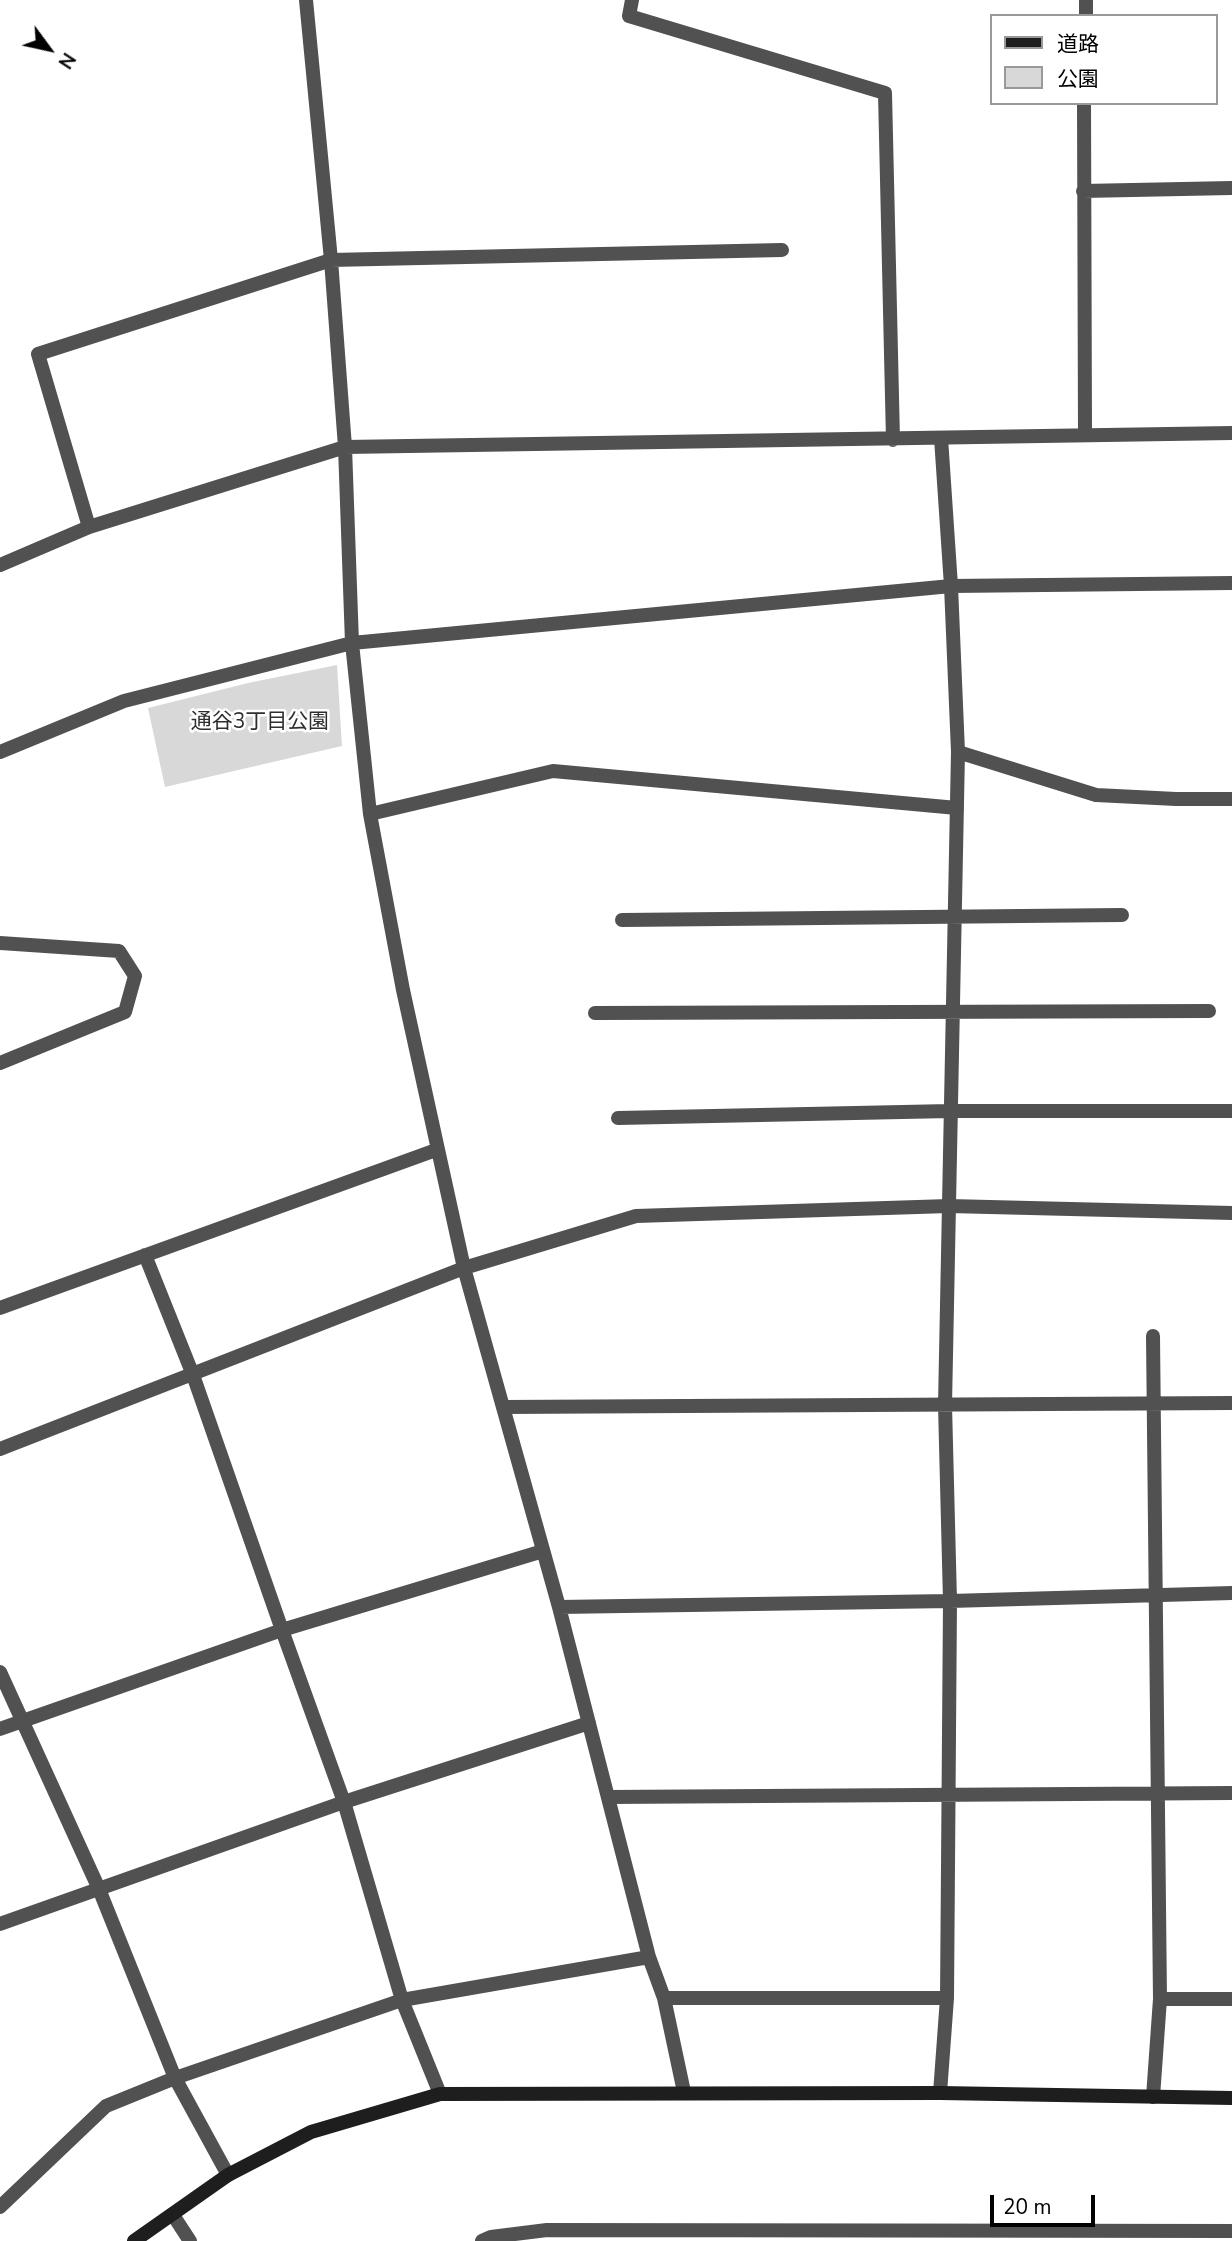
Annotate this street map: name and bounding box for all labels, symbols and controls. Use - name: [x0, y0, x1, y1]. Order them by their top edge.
- north arrow: [14, 14, 84, 84]
- legend: [990, 14, 1218, 105]
- text: 道路: [1057, 30, 1099, 58]
- text: N: [52, 47, 81, 73]
- text: 公園: [1057, 65, 1099, 93]
- park label: 通谷3丁目公園: [191, 710, 329, 736]
- scale bar: [994, 2182, 1099, 2226]
- text: 20 m: [1003, 2193, 1052, 2221]

